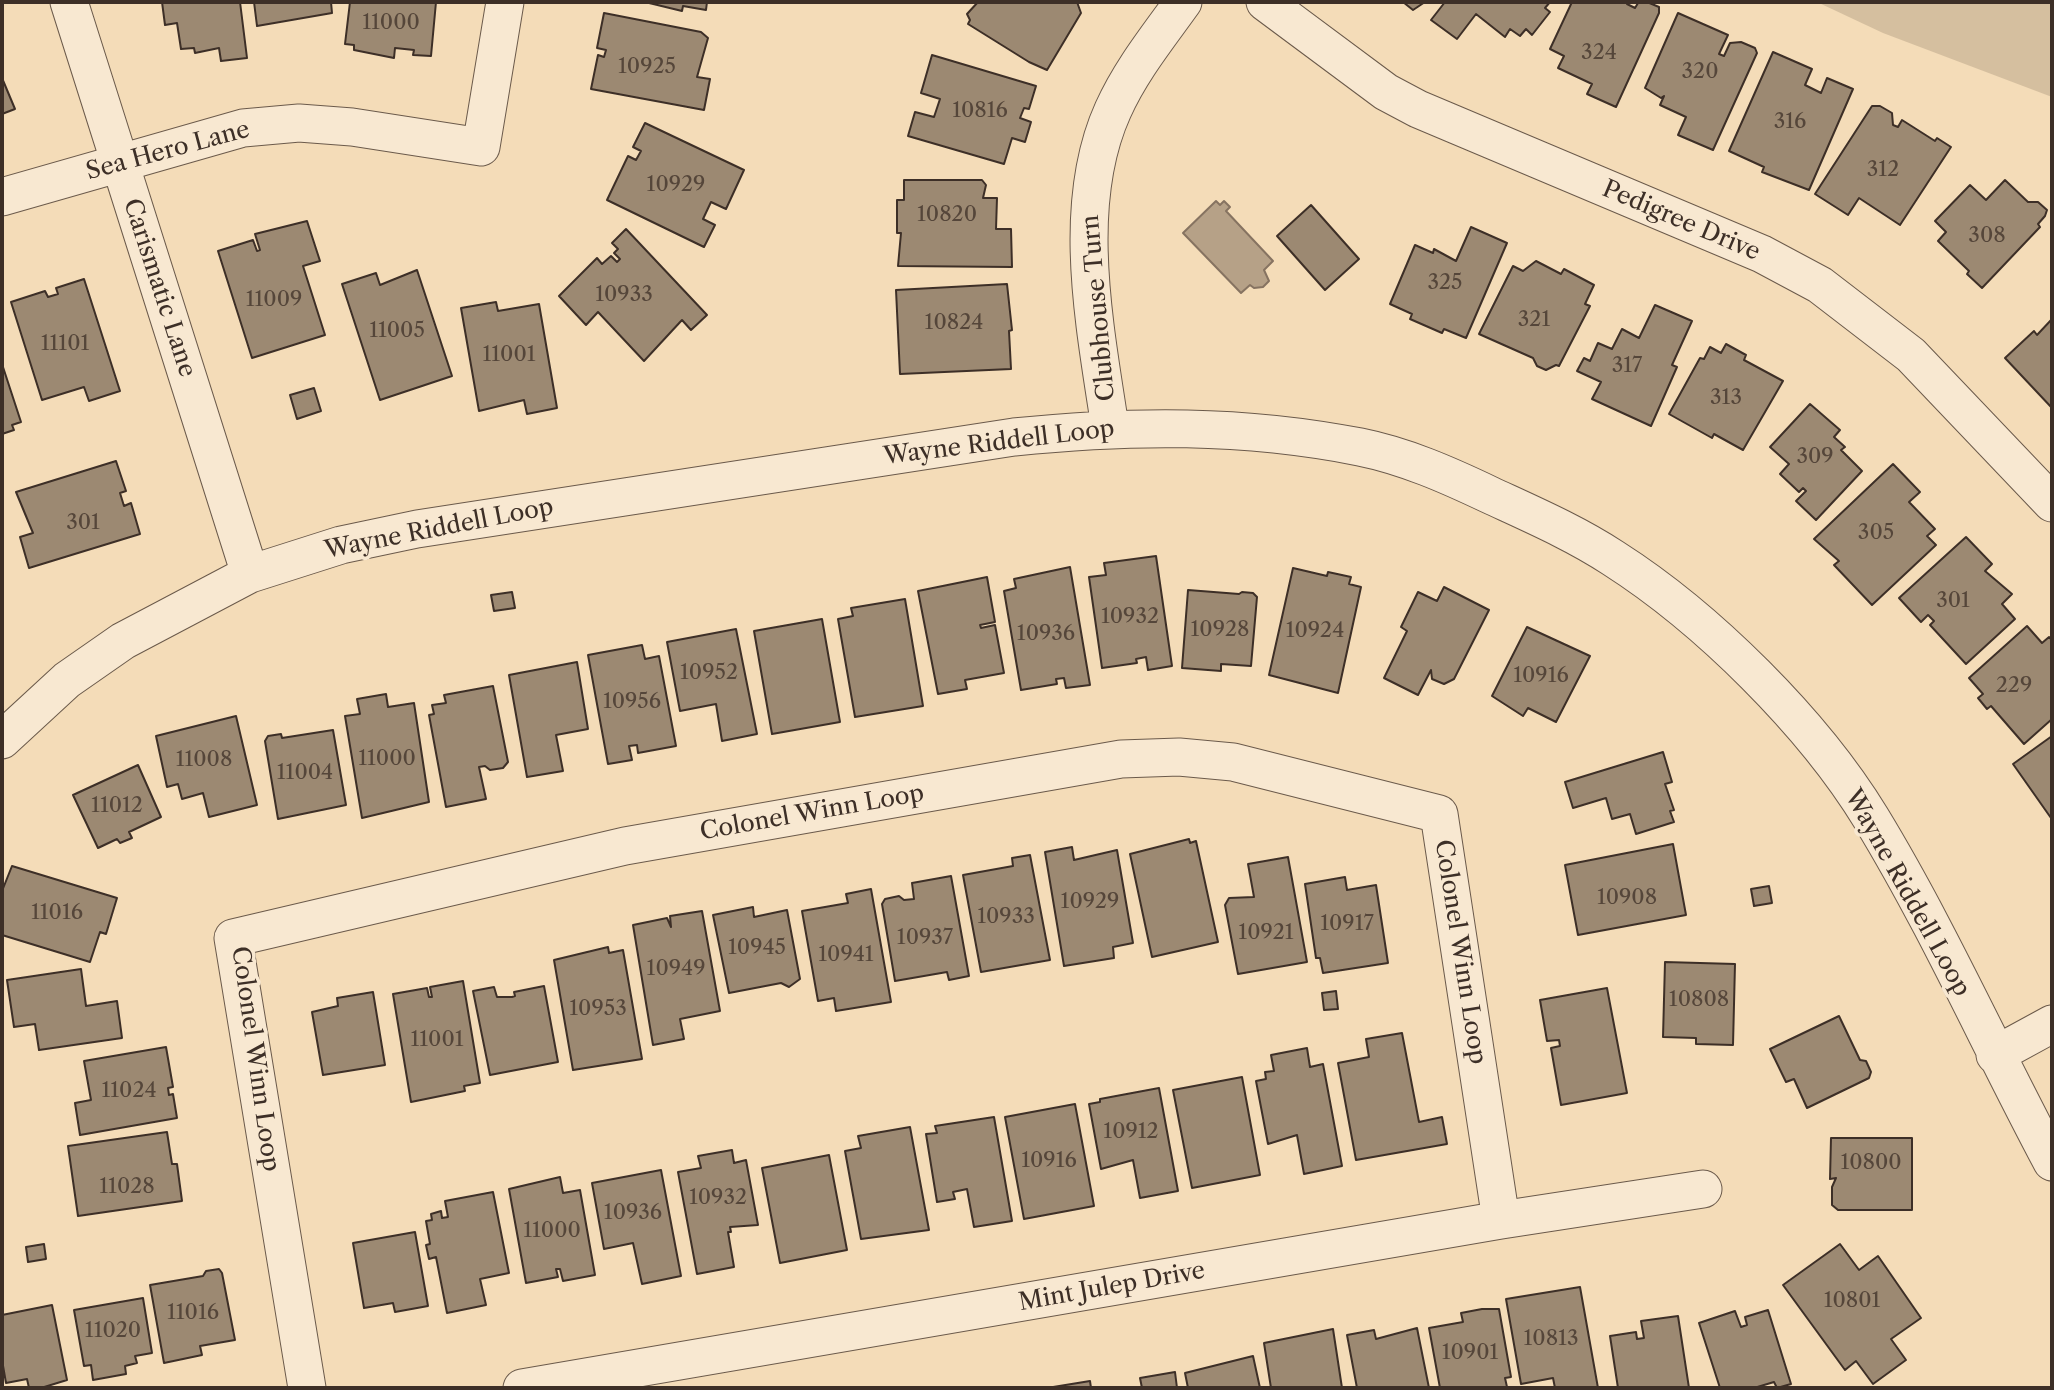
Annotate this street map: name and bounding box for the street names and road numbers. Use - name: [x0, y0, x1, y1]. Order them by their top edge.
- street label: Sea Hero Lane: [83, 115, 253, 187]
- street label: Pedigree Drive: [1598, 175, 1764, 267]
- street label: Carismatic Lane: [117, 195, 201, 381]
- street label: Clubhouse Turn: [1077, 214, 1121, 402]
- street label: Wayne Riddell Loop: [882, 415, 1116, 471]
- street label: Wayne Riddell Loop: [322, 493, 556, 565]
- street label: Colonel Winn Loop: [698, 779, 926, 847]
- street label: Wayne Riddell Loop: [1838, 784, 1976, 1002]
- street label: Colonel Winn Loop: [1428, 838, 1492, 1066]
- street label: Colonel Winn Loop: [225, 945, 285, 1173]
- street label: Mint Julep Drive: [1017, 1256, 1207, 1318]

